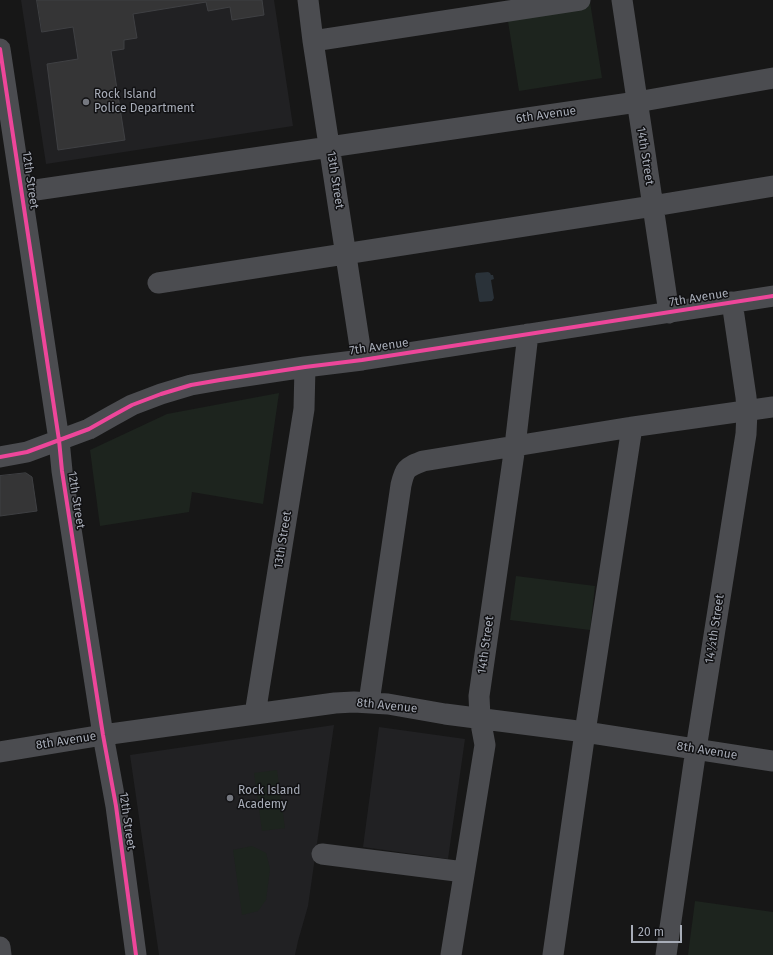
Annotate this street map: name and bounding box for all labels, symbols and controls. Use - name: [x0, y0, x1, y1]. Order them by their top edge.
- place label: Rock Island Police Department: [94, 88, 195, 116]
- marker: Rock Island Police Department: [81, 97, 91, 107]
- street label: 6th Avenue: [515, 104, 577, 126]
- street label: 14th Street: [633, 126, 657, 186]
- street label: 12th Street: [19, 150, 41, 210]
- street label: 13th Street: [323, 150, 347, 210]
- street label: 7th Avenue: [668, 286, 730, 310]
- street label: 7th Avenue: [348, 336, 410, 358]
- street label: 12th Street: [64, 470, 88, 530]
- street label: 13th Street: [271, 510, 295, 570]
- street label: 14½th Street: [702, 593, 728, 665]
- street label: 14th Street: [475, 615, 497, 675]
- street label: 8th Avenue: [356, 696, 418, 716]
- street label: 8th Avenue: [35, 729, 97, 753]
- street label: 8th Avenue: [676, 739, 738, 763]
- place label: Rock Island Academy: [238, 784, 300, 812]
- street label: 12th Street: [116, 791, 138, 851]
- marker: Rock Island Academy: [225, 793, 235, 803]
- scale bar: [633, 917, 684, 943]
- text: 20 m: [638, 925, 664, 939]

